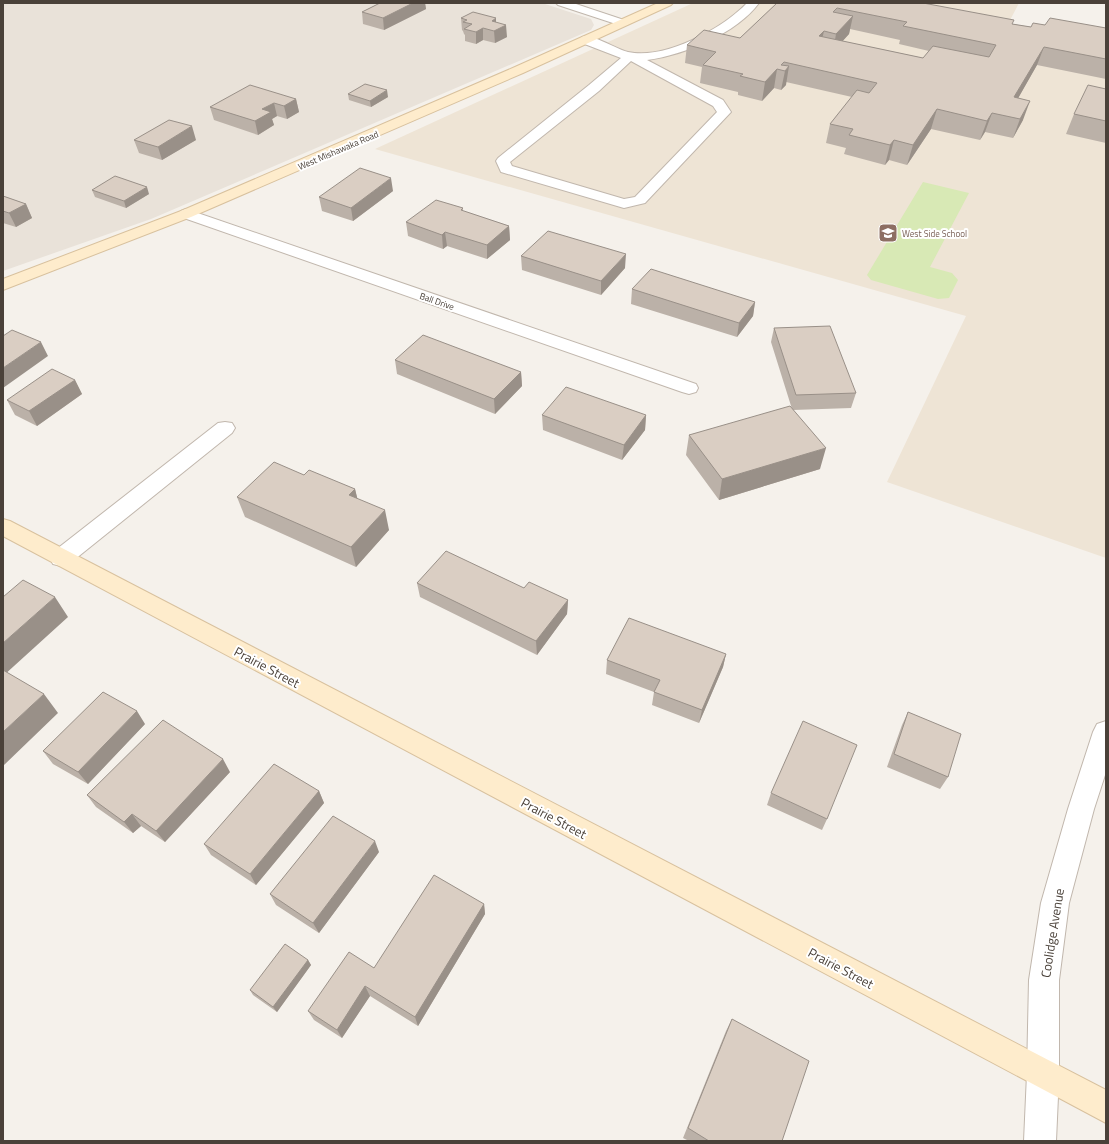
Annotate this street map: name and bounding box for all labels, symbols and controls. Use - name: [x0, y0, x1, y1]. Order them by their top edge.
- street label: West Mishawaka Road: [296, 127, 380, 173]
- school or university icon: West Side School: [877, 222, 899, 244]
- place label: West Side School: [902, 227, 967, 240]
- street label: Ball Drive: [418, 289, 457, 313]
- street label: Prairie Street: [231, 641, 304, 693]
- street label: Prairie Street: [518, 792, 591, 844]
- street label: Coolidge Avenue: [1035, 887, 1069, 979]
- street label: Prairie Street: [805, 942, 878, 994]

